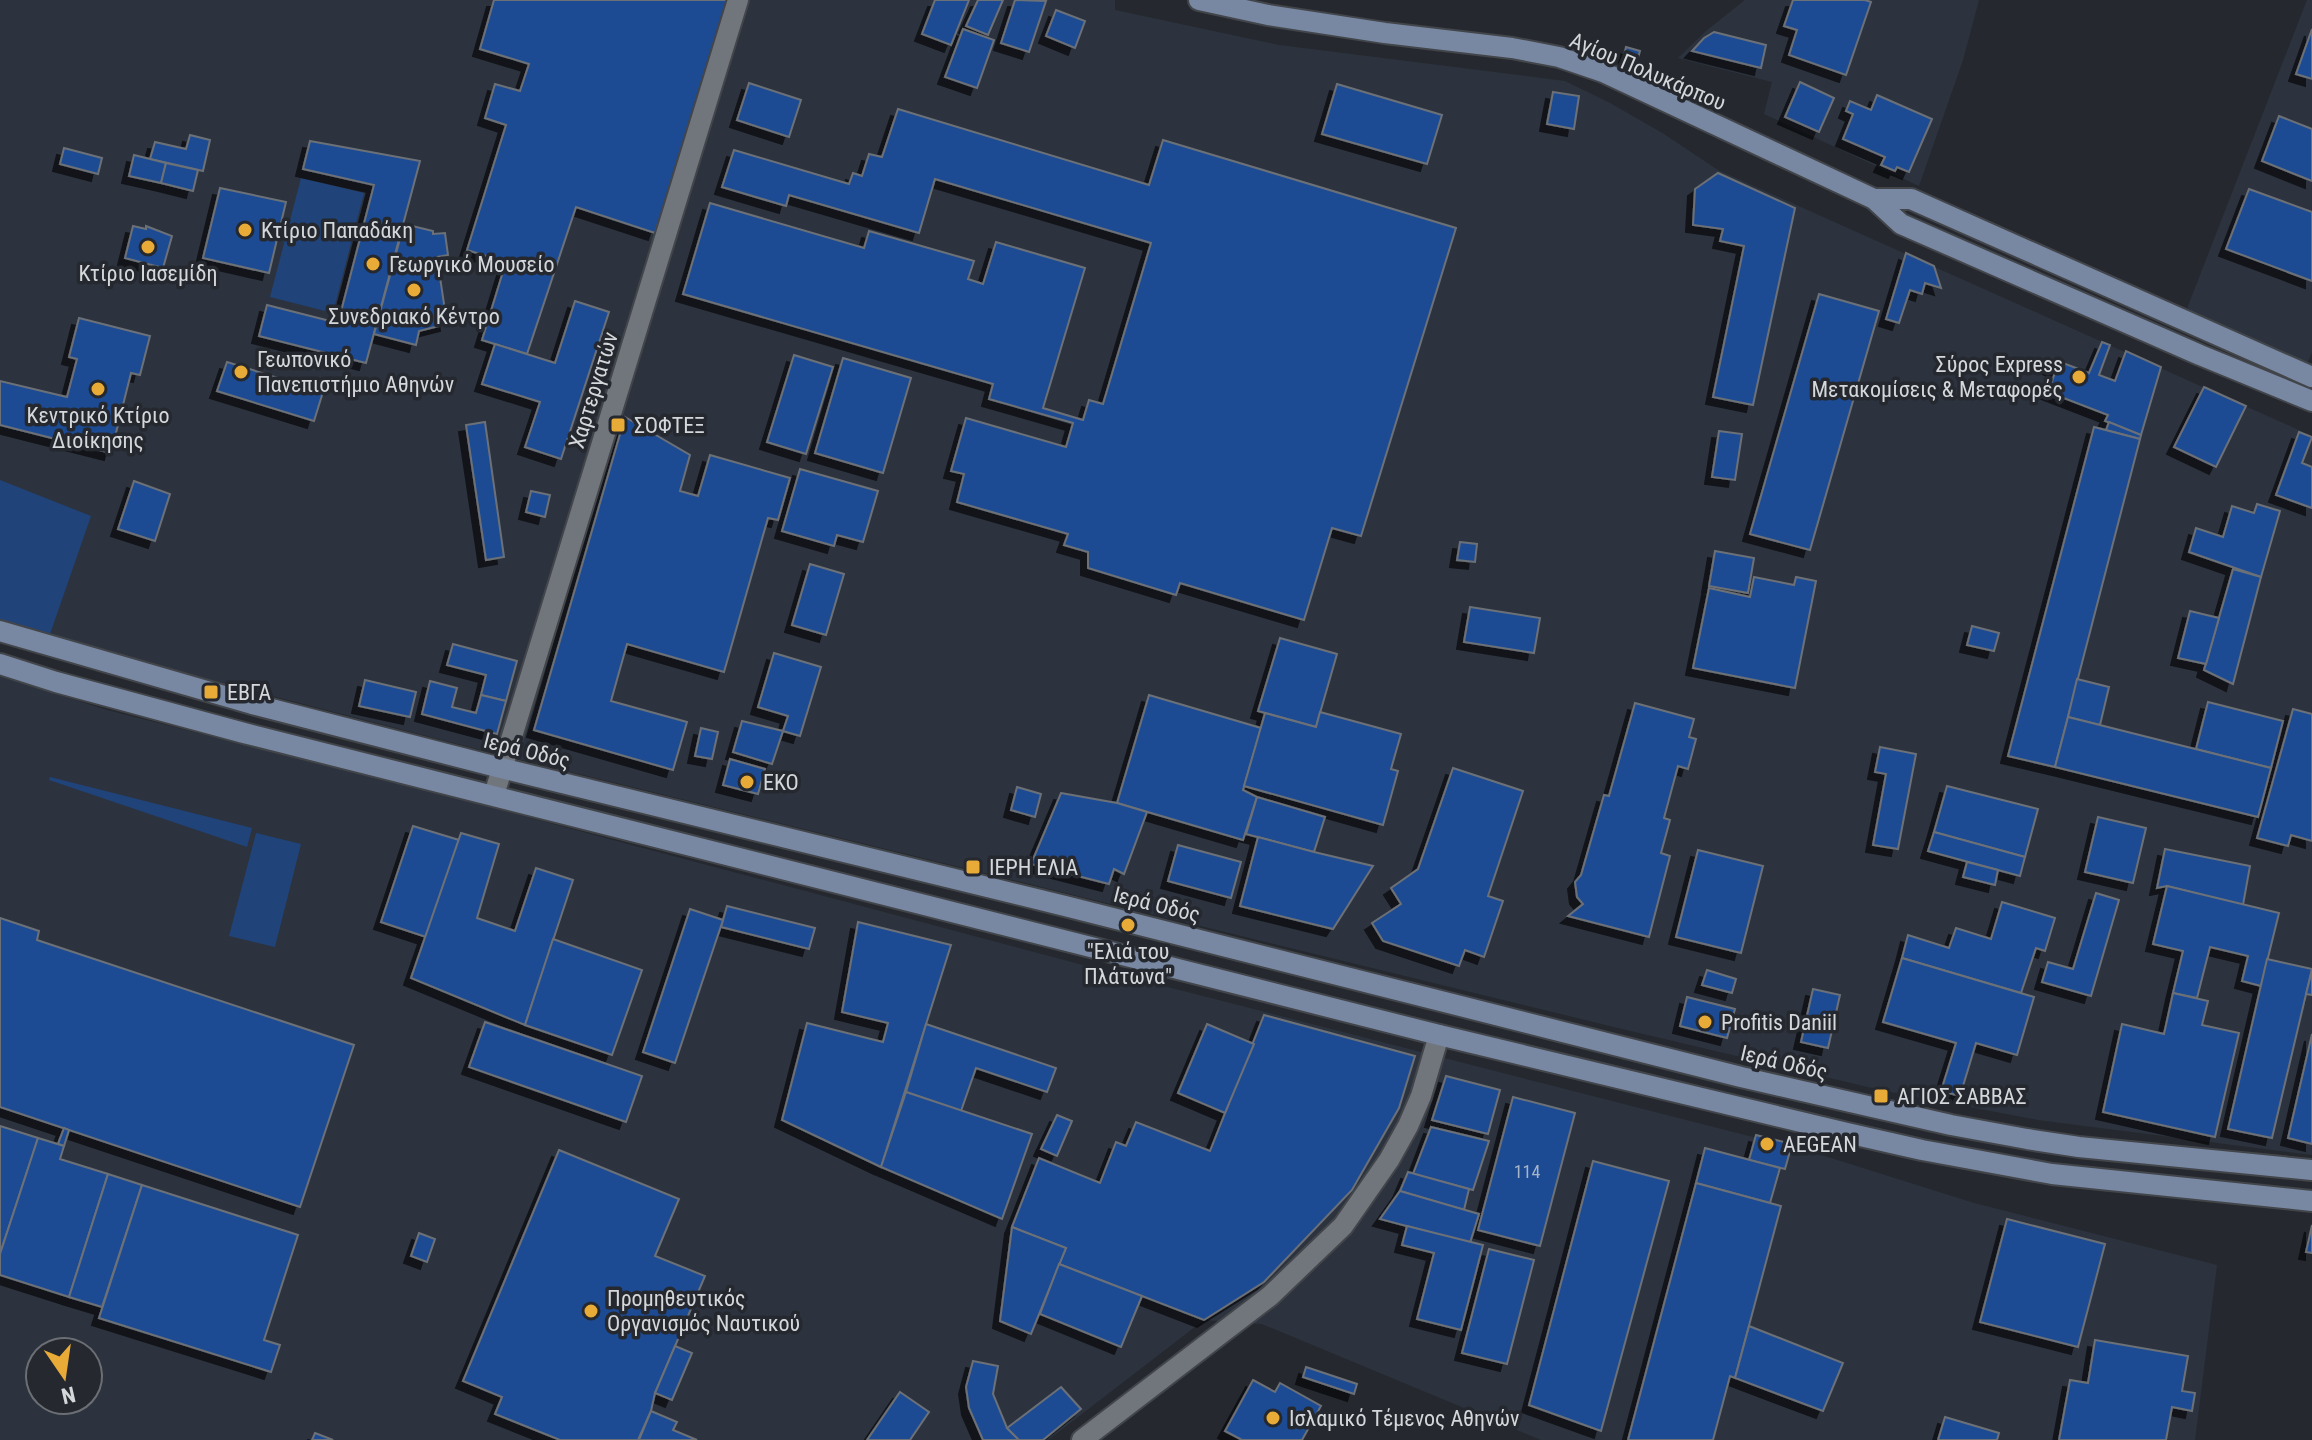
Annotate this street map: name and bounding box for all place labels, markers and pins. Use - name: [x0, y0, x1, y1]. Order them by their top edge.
- place label: Κτίριο Παπαδάκη: [261, 218, 413, 243]
- marker: Κτίριο Παπαδάκη: [236, 221, 254, 239]
- marker: Κτίριο Ιασεμίδη: [139, 238, 157, 256]
- place label: Γεωργικό Μουσείο: [389, 252, 555, 277]
- marker: Γεωργικό Μουσείο: [364, 255, 382, 273]
- place label: Κτίριο Ιασεμίδη: [79, 261, 217, 286]
- marker: Συνεδριακό Κέντρο: [405, 281, 423, 299]
- place label: Συνεδριακό Κέντρο: [328, 304, 500, 329]
- place label: Γεωπονικό Πανεπιστήμιο Αθηνών: [257, 347, 454, 397]
- place label: Σύρος Express Μετακομίσεις & Μεταφορές: [1812, 352, 2063, 402]
- marker: Γεωπονικό Πανεπιστήμιο Αθηνών: [232, 363, 250, 381]
- marker: Σύρος Express Μετακομίσεις & Μεταφορές: [2070, 368, 2088, 386]
- marker: Κεντρικό Κτίριο Διοίκησης: [89, 380, 107, 398]
- place label: Κεντρικό Κτίριο Διοίκησης: [26, 403, 170, 453]
- place label: ΣΟΦΤΕΞ: [634, 413, 705, 438]
- marker: ΣΟΦΤΕΞ: [609, 416, 627, 434]
- place label: ΕΒΓΑ: [227, 680, 272, 705]
- marker: ΕΒΓΑ: [202, 683, 220, 701]
- place label: EKO: [763, 770, 799, 795]
- marker: EKO: [738, 773, 756, 791]
- place label: ΙΕΡΗ ΕΛΙΑ: [989, 855, 1079, 880]
- marker: ΙΕΡΗ ΕΛΙΑ: [964, 858, 982, 876]
- marker: "Ελιά του Πλάτωνα": [1119, 916, 1137, 934]
- place label: "Ελιά του Πλάτωνα": [1084, 939, 1172, 989]
- place label: Profitis Daniil: [1721, 1010, 1837, 1035]
- marker: Profitis Daniil: [1696, 1013, 1714, 1031]
- place label: ΑΓΙΟΣ ΣΑΒΒΑΣ: [1897, 1084, 2027, 1109]
- marker: ΑΓΙΟΣ ΣΑΒΒΑΣ: [1872, 1087, 1890, 1105]
- place label: AEGEAN: [1783, 1132, 1857, 1157]
- marker: AEGEAN: [1758, 1135, 1776, 1153]
- place label: Προμηθευτικός Οργανισμός Ναυτικού: [607, 1286, 800, 1336]
- marker: Προμηθευτικός Οργανισμός Ναυτικού: [582, 1302, 600, 1320]
- place label: Ισλαμικό Τέμενος Αθηνών: [1289, 1406, 1519, 1431]
- marker: Ισλαμικό Τέμενος Αθηνών: [1264, 1409, 1282, 1427]

